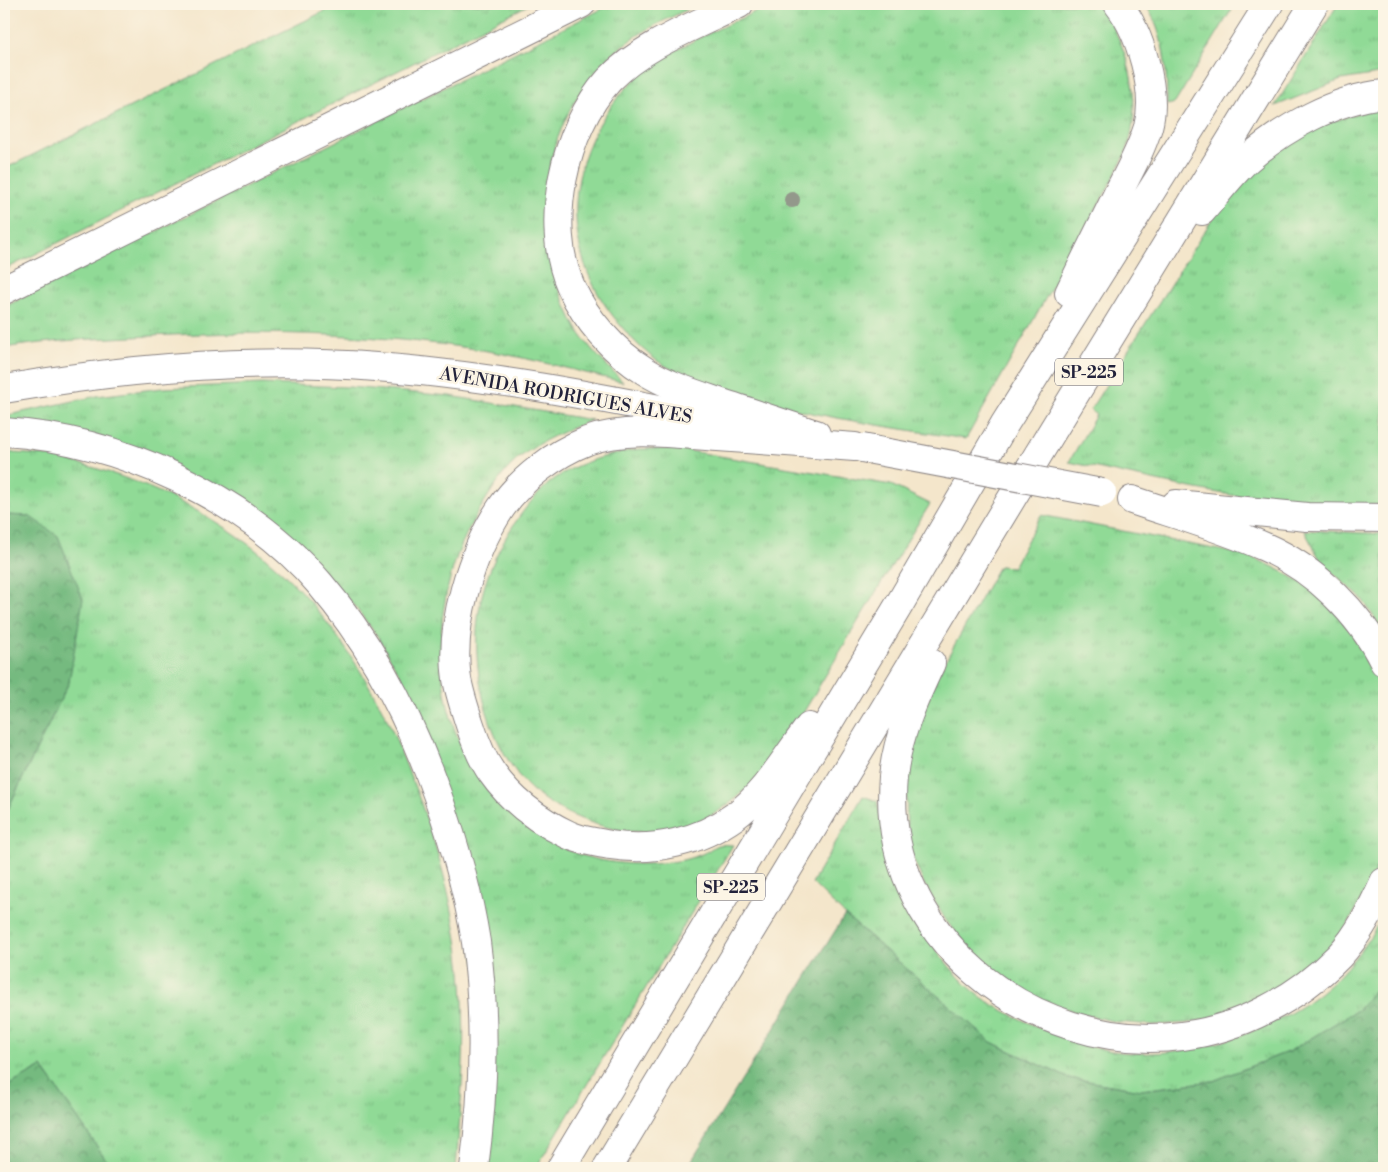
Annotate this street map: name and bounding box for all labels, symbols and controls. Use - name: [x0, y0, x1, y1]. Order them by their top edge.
- road number: SP-225: [1055, 358, 1123, 386]
- street label: AVENIDA RODRIGUES ALVES: [437, 362, 694, 429]
- road number: SP-225: [697, 874, 765, 900]

